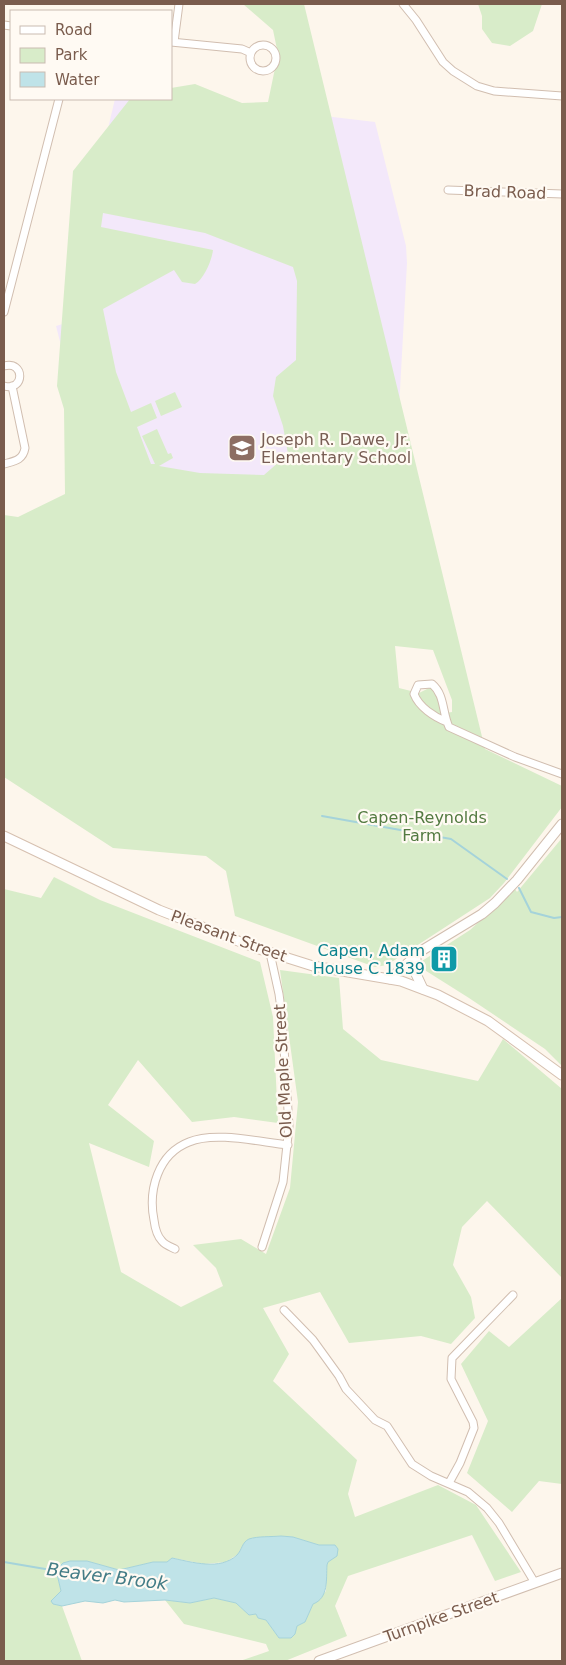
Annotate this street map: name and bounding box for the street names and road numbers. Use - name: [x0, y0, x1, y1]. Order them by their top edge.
- street label: Brad Road: [463, 181, 547, 203]
- street label: Pleasant Street: [168, 906, 290, 966]
- street label: Old Maple Street: [270, 1004, 296, 1138]
- street label: Turnpike Street: [380, 1587, 501, 1647]

